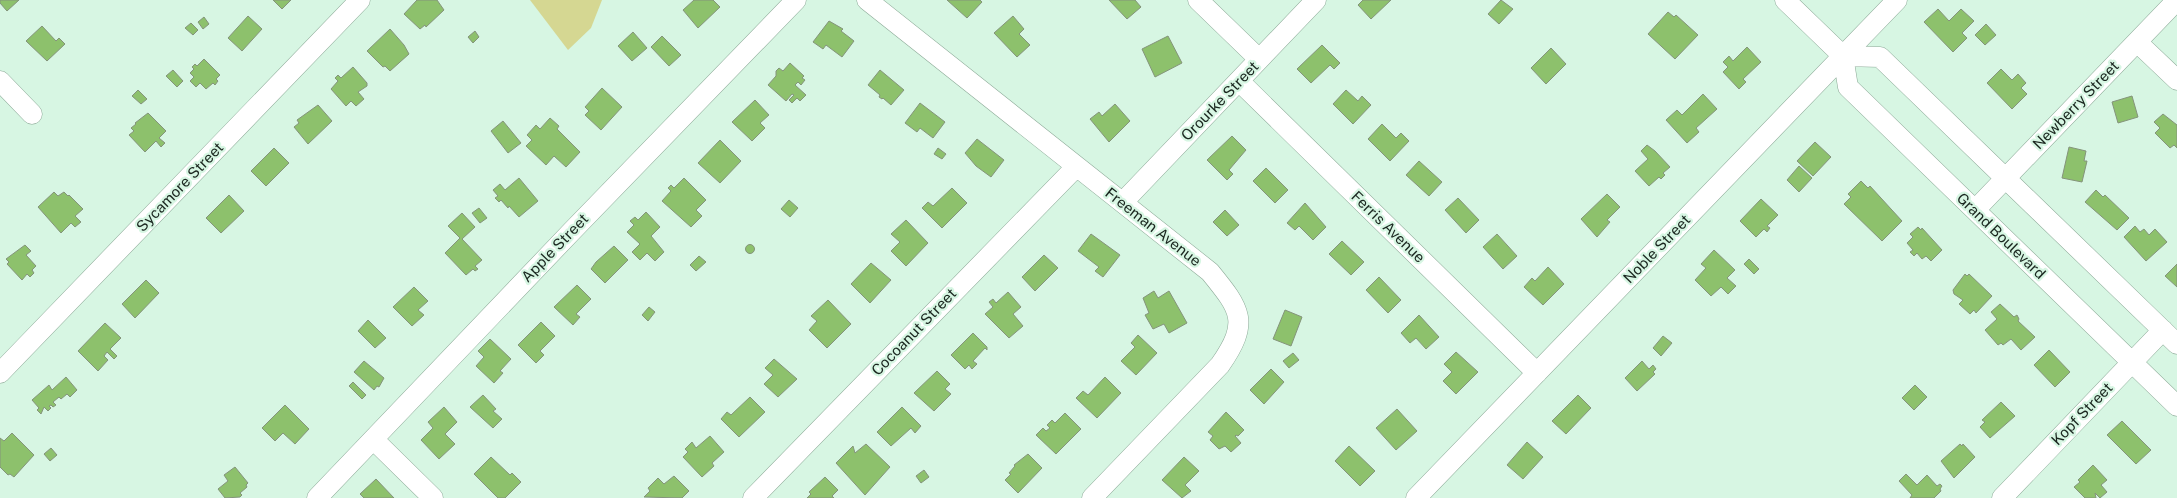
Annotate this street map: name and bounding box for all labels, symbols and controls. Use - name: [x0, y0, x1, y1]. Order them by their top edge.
- street label: Orourke Street: [1178, 57, 1262, 144]
- street label: Newberry Street: [2029, 57, 2122, 152]
- street label: Sycamore Street: [133, 138, 227, 235]
- street label: Freeman Avenue: [1102, 184, 1205, 269]
- street label: Ferris Avenue: [1348, 187, 1429, 266]
- street label: Grand Boulevard: [1954, 189, 2049, 282]
- street label: Apple Street: [518, 210, 592, 285]
- street label: Noble Street: [1620, 211, 1694, 286]
- street label: Cocoanut Street: [868, 285, 960, 379]
- street label: Kopf Street: [2048, 379, 2116, 448]

